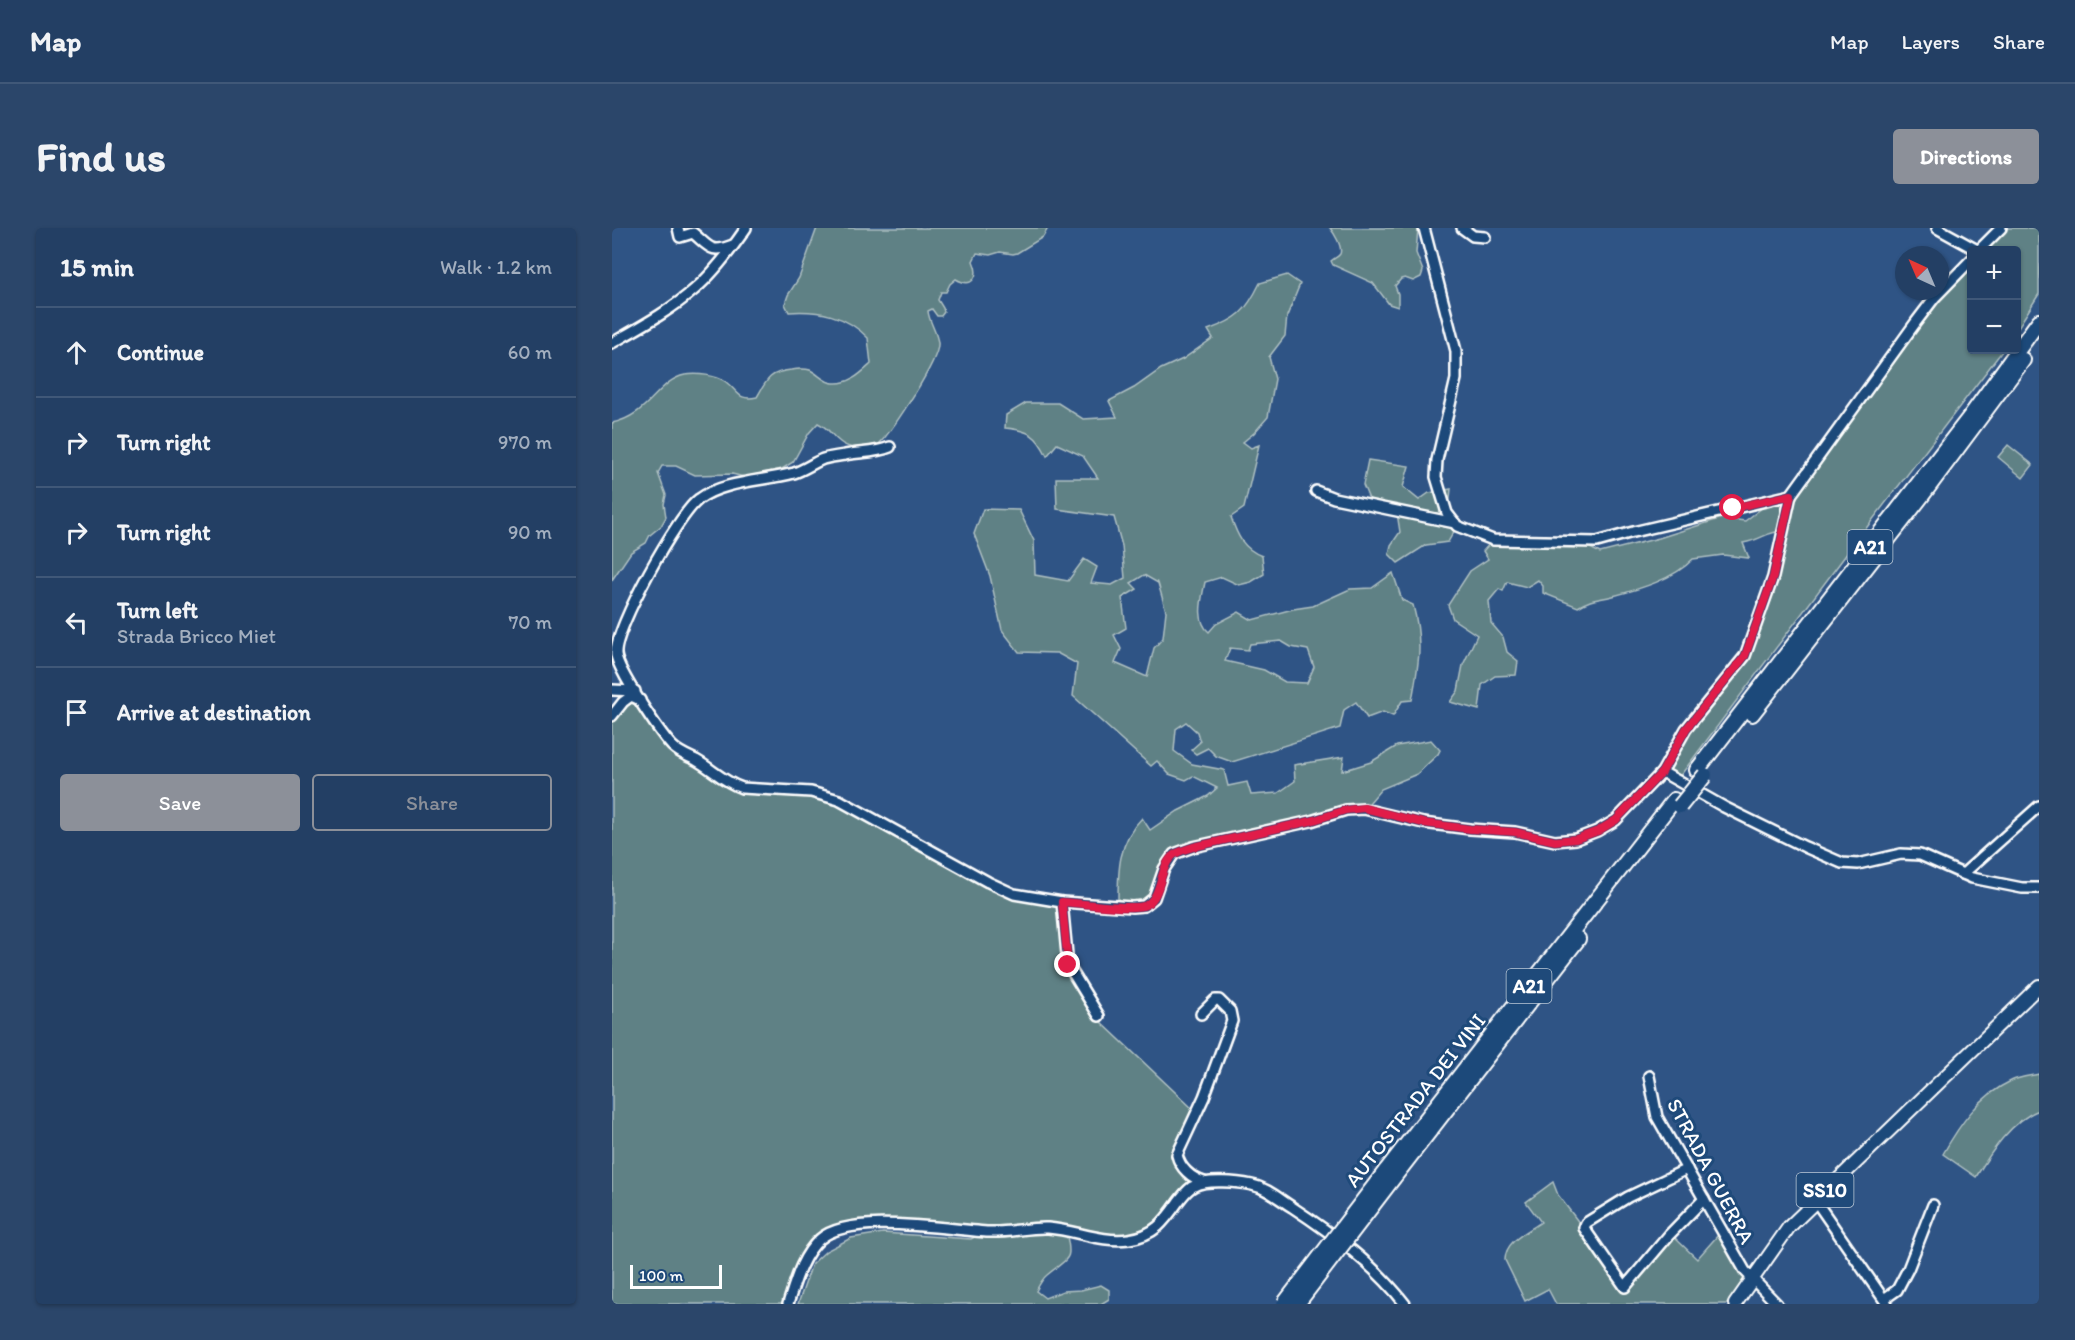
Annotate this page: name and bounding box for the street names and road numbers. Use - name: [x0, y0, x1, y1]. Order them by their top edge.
- road number: A21: [1848, 530, 1892, 564]
- road number: A21: [1506, 969, 1552, 1003]
- street label: AUTOSTRADA DEI VINI: [1339, 1008, 1491, 1192]
- street label: STRADA GUERRA: [1662, 1094, 1760, 1248]
- road number: SS10: [1796, 1173, 1854, 1207]

